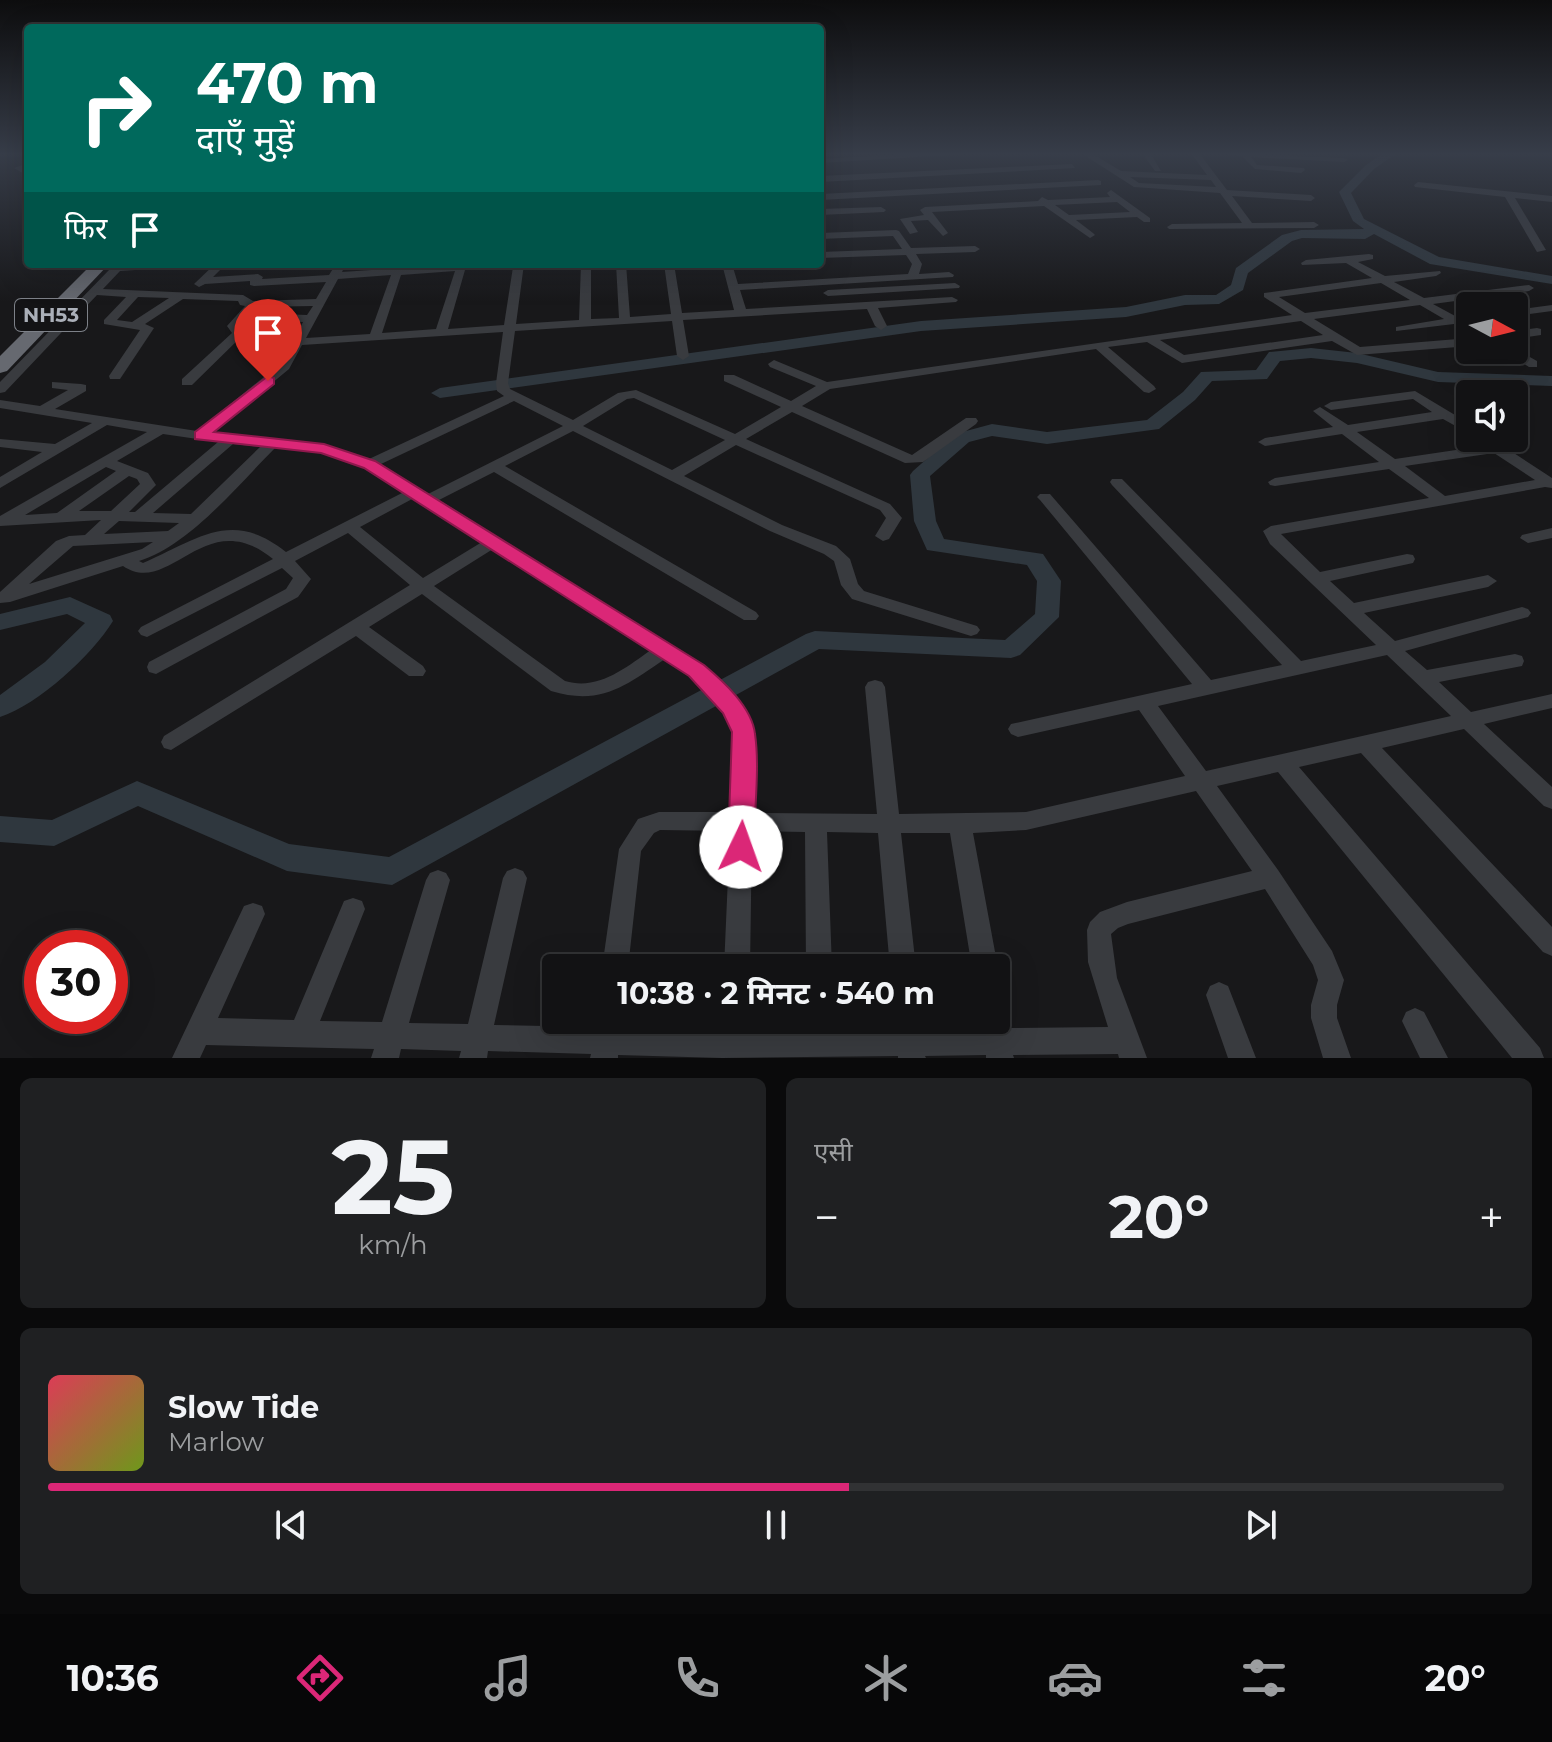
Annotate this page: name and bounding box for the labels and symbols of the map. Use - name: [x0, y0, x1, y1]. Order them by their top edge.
- north arrow: [1456, 292, 1528, 364]
- road number: NH53: [15, 299, 87, 331]
- pin: [234, 299, 302, 381]
- position arrow: [699, 805, 783, 889]
- speed limit sign: 30: [24, 930, 128, 1034]

